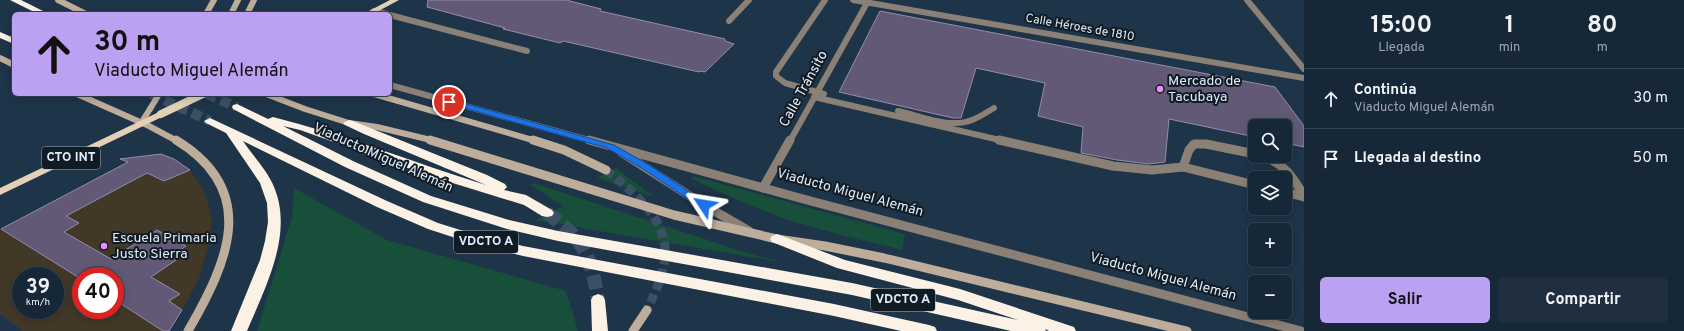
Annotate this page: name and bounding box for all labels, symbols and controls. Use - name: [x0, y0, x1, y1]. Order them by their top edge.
- street label: Calle Héroes de 1810: [1024, 11, 1136, 45]
- text: 15:00: [1371, 11, 1432, 41]
- text: 1: [1505, 11, 1514, 41]
- text: 80: [1587, 11, 1617, 41]
- text: 30 m: [94, 25, 160, 61]
- icon: ahead: [28, 28, 80, 80]
- text: Llegada: [1378, 40, 1425, 56]
- text: min: [1499, 40, 1520, 56]
- text: m: [1597, 40, 1608, 56]
- street label: Calle Tránsito: [776, 48, 832, 130]
- text: Viaducto Miguel Alemán: [94, 60, 289, 83]
- place label: Mercado de Tacubaya: [1168, 73, 1241, 106]
- text: Continúa: [1354, 81, 1416, 100]
- marker: Mercado de Tacubaya: [1155, 84, 1165, 94]
- pin: [432, 85, 466, 119]
- icon: ahead: [1320, 88, 1342, 110]
- text: 30 m: [1633, 89, 1668, 108]
- icon: arrive: [438, 91, 460, 113]
- text: Viaducto Miguel Alemán: [1354, 100, 1495, 116]
- street label: Viaducto Miguel Alemán: [310, 119, 456, 197]
- map controls: [1248, 119, 1292, 319]
- button: search: [1248, 119, 1292, 163]
- road number: CTO INT: [42, 147, 100, 169]
- icon: arrive: [1320, 148, 1342, 170]
- text: Llegada al destino: [1354, 149, 1481, 168]
- text: 50 m: [1633, 149, 1668, 168]
- street label: Viaducto Miguel Alemán: [775, 165, 925, 221]
- button: layers: [1248, 171, 1292, 215]
- position arrow: [683, 184, 725, 226]
- button: +: [1248, 223, 1292, 267]
- place label: Escuela Primaria Justo Sierra: [112, 230, 217, 263]
- road number: VDCTO A: [454, 231, 518, 253]
- marker: Escuela Primaria Justo Sierra: [99, 241, 109, 251]
- street label: Viaducto Miguel Alemán: [1088, 249, 1238, 305]
- speed limit sign: 40: [72, 267, 124, 319]
- text: 39: [26, 275, 50, 301]
- button: −: [1248, 275, 1292, 319]
- button: Salir: [1320, 277, 1490, 323]
- button: Compartir: [1498, 277, 1668, 323]
- road number: VDCTO A: [871, 289, 935, 311]
- text: km/h: [26, 296, 50, 309]

